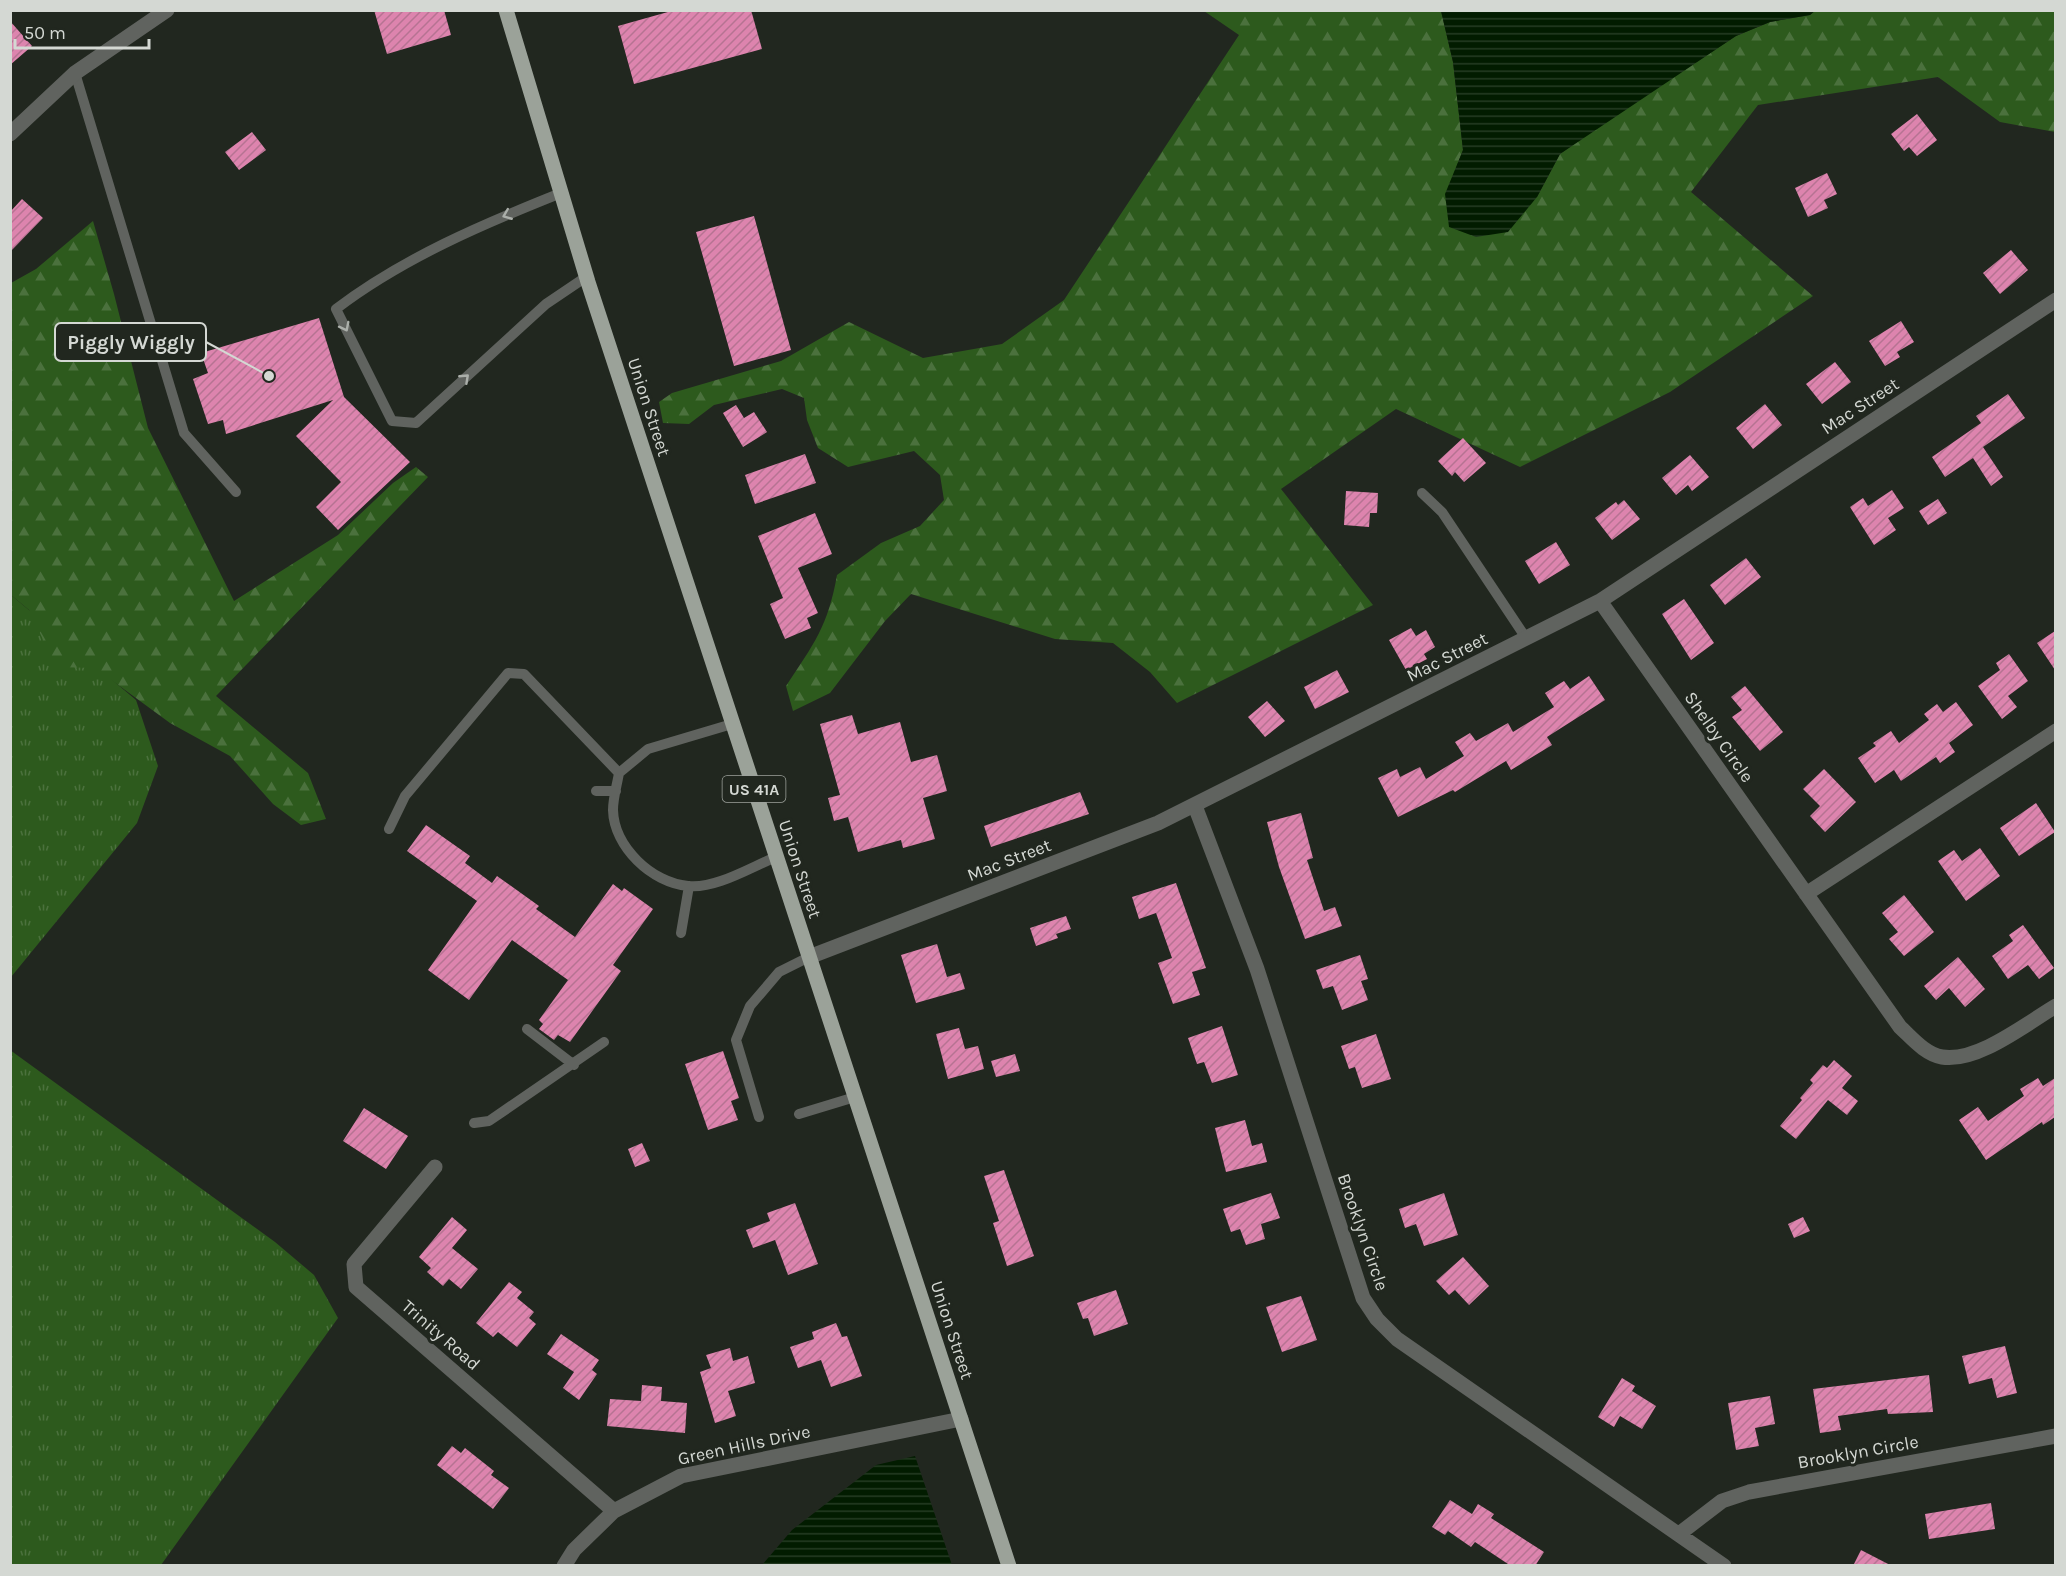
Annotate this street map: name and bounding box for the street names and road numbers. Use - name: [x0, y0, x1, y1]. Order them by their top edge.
- street label: Union Street: [623, 355, 675, 459]
- street label: Mac Street: [1817, 373, 1903, 439]
- street label: Mac Street: [1403, 627, 1491, 687]
- street label: Shelby Circle: [1680, 687, 1758, 787]
- road number: US 41A: [722, 776, 786, 802]
- street label: Union Street: [774, 817, 826, 921]
- street label: Mac Street: [964, 834, 1054, 886]
- street label: Brooklyn Circle: [1333, 1170, 1393, 1294]
- street label: Union Street: [926, 1278, 978, 1382]
- street label: Trinity Road: [397, 1295, 485, 1375]
- street label: Green Hills Drive: [676, 1420, 812, 1470]
- street label: Brooklyn Circle: [1796, 1431, 1920, 1473]

